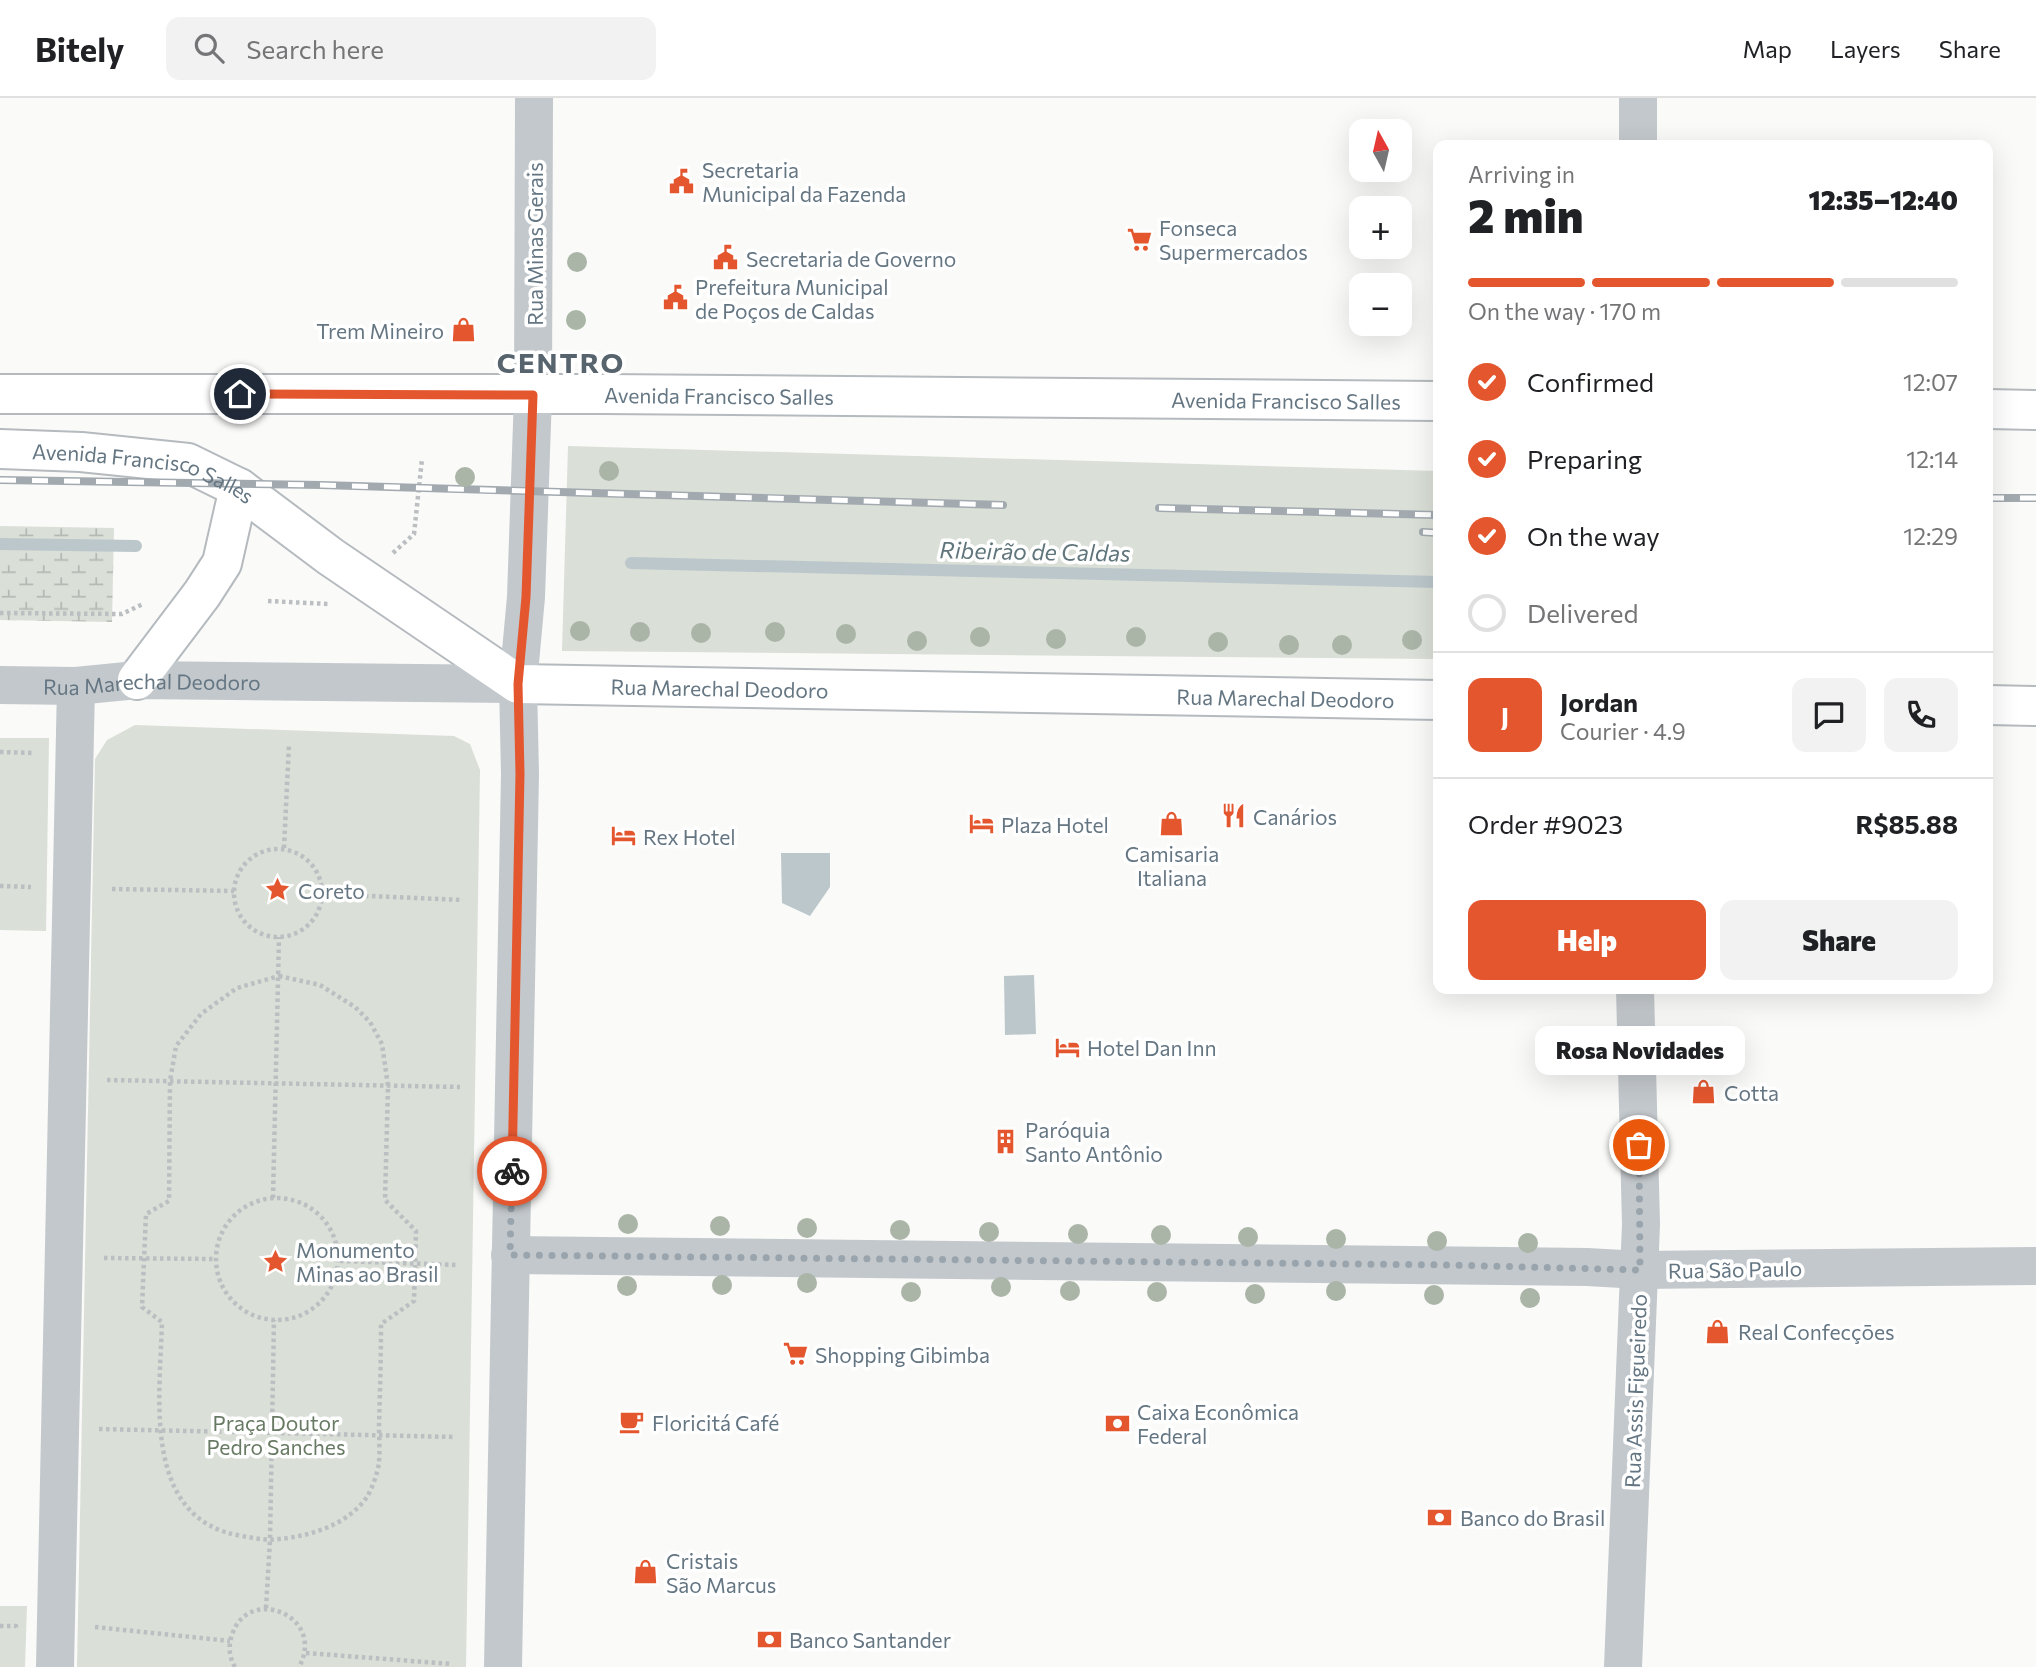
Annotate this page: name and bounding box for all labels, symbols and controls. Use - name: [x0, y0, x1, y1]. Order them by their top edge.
- search box: [166, 17, 656, 80]
- text: Bitely: [35, 28, 124, 69]
- icon: search: [190, 29, 228, 67]
- text: Search here: [246, 33, 384, 64]
- text: Map: [1743, 34, 1792, 63]
- text: Layers: [1830, 34, 1901, 63]
- text: Share: [1939, 34, 2001, 63]
- north arrow: [1349, 119, 1412, 182]
- map controls: [1349, 119, 1412, 336]
- place label: Secretaria Municipal da Fazenda: [702, 157, 906, 206]
- text: Arriving in: [1468, 160, 1575, 188]
- street label: Rua Minas Gerais: [522, 162, 547, 326]
- public building icon: Secretaria Municipal da Fazenda: [668, 167, 696, 195]
- text: 12:35–12:40: [1809, 184, 1958, 215]
- text: 2 min: [1468, 186, 1584, 242]
- button: +: [1349, 196, 1412, 259]
- place label: Fonseca Supermercados: [1159, 215, 1308, 264]
- supermarket icon: Fonseca Supermercados: [1125, 225, 1153, 253]
- public building icon: Secretaria de Governo: [712, 244, 740, 272]
- place label: Secretaria de Governo: [746, 246, 956, 271]
- button: −: [1349, 273, 1412, 336]
- place label: Prefeitura Municipal de Poços de Caldas: [695, 274, 889, 323]
- public building icon: Prefeitura Municipal de Poços de Caldas: [661, 284, 689, 312]
- text: On the way · 170 m: [1468, 297, 1661, 325]
- shop icon: Trem Mineiro: [450, 316, 478, 344]
- place label: Trem Mineiro: [316, 318, 444, 343]
- district label: CENTRO: [497, 345, 625, 379]
- icon: check: [1468, 363, 1506, 401]
- pin: [210, 364, 270, 424]
- text: Confirmed: [1527, 366, 1654, 397]
- text: 12:07: [1903, 368, 1958, 396]
- icon: home: [221, 375, 259, 413]
- street label: Avenida Francisco Salles: [604, 382, 834, 408]
- street label: Avenida Francisco Salles: [1171, 386, 1401, 413]
- street label: Avenida Francisco Salles: [32, 438, 260, 508]
- icon: check: [1468, 440, 1506, 478]
- text: Preparing: [1527, 443, 1642, 474]
- text: 12:14: [1906, 445, 1958, 473]
- icon: check: [1468, 517, 1506, 555]
- text: On the way: [1527, 520, 1660, 551]
- text: 12:29: [1903, 522, 1958, 550]
- water label: Ribeirão de Caldas: [939, 535, 1131, 567]
- text: Delivered: [1527, 597, 1638, 628]
- street label: Rua Marechal Deodoro: [43, 667, 261, 699]
- street label: Rua Marechal Deodoro: [610, 673, 829, 702]
- button: chat: [1792, 678, 1866, 752]
- button: phone: [1884, 678, 1958, 752]
- street label: Rua Marechal Deodoro: [1176, 683, 1395, 712]
- text: Jordan: [1560, 686, 1638, 717]
- text: J: [1501, 700, 1509, 731]
- text: Courier · 4.9: [1560, 717, 1686, 745]
- restaurant icon: Canários: [1219, 802, 1247, 830]
- place label: Canários: [1253, 804, 1337, 829]
- text: Order #9023: [1468, 808, 1623, 839]
- text: R$85.88: [1856, 808, 1958, 839]
- hotel icon: Plaza Hotel: [967, 810, 995, 838]
- shop icon: Camisaria Italiana: [1158, 810, 1186, 838]
- place label: Plaza Hotel: [1001, 812, 1109, 837]
- hotel icon: Rex Hotel: [609, 822, 637, 850]
- place label: Rex Hotel: [643, 824, 736, 849]
- place label: Camisaria Italiana: [1125, 841, 1219, 890]
- place icon: Coreto: [264, 876, 292, 904]
- place label: Coreto: [298, 878, 365, 903]
- button: Help: [1468, 900, 1706, 980]
- button: Share: [1720, 900, 1958, 980]
- callout: Rosa Novidades: [1534, 1026, 1744, 1075]
- hotel icon: Hotel Dan Inn: [1053, 1033, 1081, 1061]
- place label: Hotel Dan Inn: [1087, 1035, 1216, 1060]
- text: Rosa Novidades: [1556, 1036, 1724, 1064]
- shop icon: Cotta: [1690, 1078, 1718, 1106]
- place label: Cotta: [1724, 1080, 1779, 1105]
- pin: [1609, 1115, 1669, 1175]
- place label: Paróquia Santo Antônio: [1025, 1117, 1163, 1166]
- icon: bag: [1620, 1126, 1658, 1164]
- building icon: Paróquia Santo Antônio: [991, 1127, 1019, 1155]
- courier: [477, 1136, 547, 1206]
- icon: bike: [493, 1152, 531, 1190]
- place label: Monumento Minas ao Brasil: [296, 1237, 439, 1286]
- place icon: Monumento Minas ao Brasil: [262, 1247, 290, 1275]
- street label: Rua São Paulo: [1668, 1255, 1802, 1283]
- street label: Rua Assis Figueiredo: [1619, 1294, 1651, 1488]
- shop icon: Real Confecçōes: [1704, 1317, 1732, 1345]
- place label: Real Confecçōes: [1738, 1319, 1895, 1344]
- supermarket icon: Shopping Gibimba: [781, 1340, 809, 1368]
- place label: Shopping Gibimba: [815, 1342, 990, 1367]
- place label: Caixa Econômica Federal: [1137, 1399, 1299, 1448]
- cafe icon: Floricitá Café: [618, 1408, 646, 1436]
- bank icon: Caixa Econômica Federal: [1103, 1409, 1131, 1437]
- park label: Praça Doutor Pedro Sanches: [207, 1410, 346, 1459]
- place label: Floricitá Café: [652, 1410, 779, 1435]
- bank icon: Banco do Brasil: [1426, 1503, 1454, 1531]
- place label: Banco do Brasil: [1460, 1505, 1605, 1530]
- place label: Cristais São Marcus: [666, 1548, 776, 1597]
- shop icon: Cristais São Marcus: [632, 1558, 660, 1586]
- bank icon: Banco Santander: [755, 1625, 783, 1653]
- place label: Banco Santander: [789, 1627, 951, 1652]

